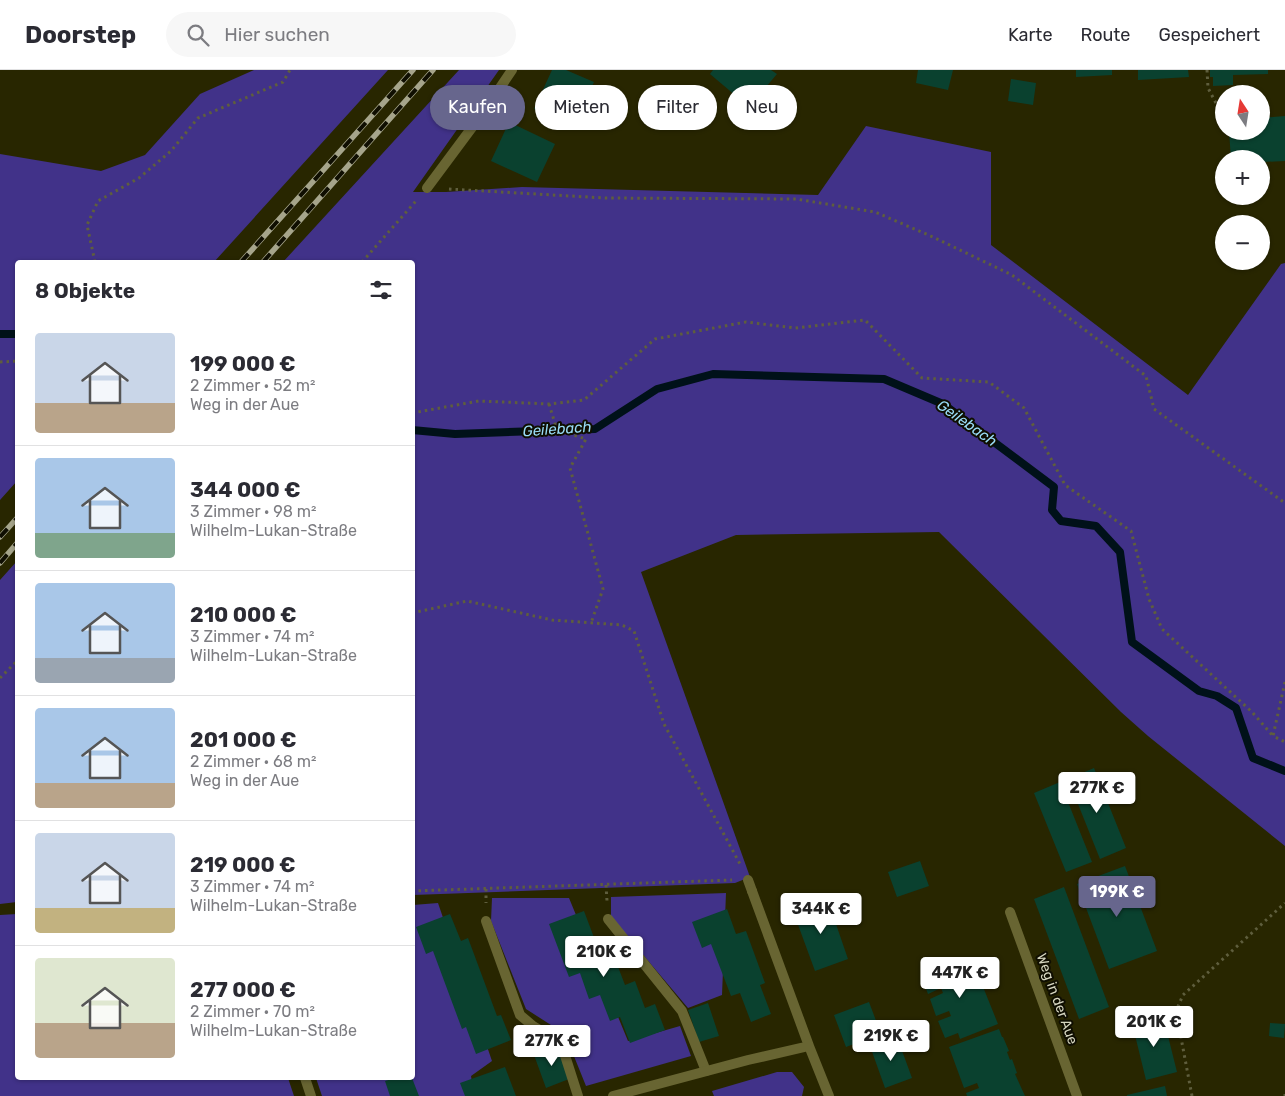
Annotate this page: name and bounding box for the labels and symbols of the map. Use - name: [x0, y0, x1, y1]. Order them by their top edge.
- north arrow: [1215, 85, 1270, 140]
- water label: Geilebach: [933, 396, 1001, 450]
- water label: Geilebach: [522, 418, 592, 440]
- pin: 277K €: [1056, 772, 1138, 814]
- pin: 199K €: [1076, 876, 1158, 918]
- pin: 344K €: [780, 892, 862, 935]
- pin: 210K €: [563, 936, 645, 978]
- street label: Weg in der Aue: [1033, 951, 1081, 1047]
- pin: 447K €: [919, 956, 1001, 999]
- pin: 201K €: [1113, 1006, 1195, 1048]
- pin: 219K €: [850, 1020, 932, 1062]
- pin: 277K €: [511, 1024, 593, 1067]

